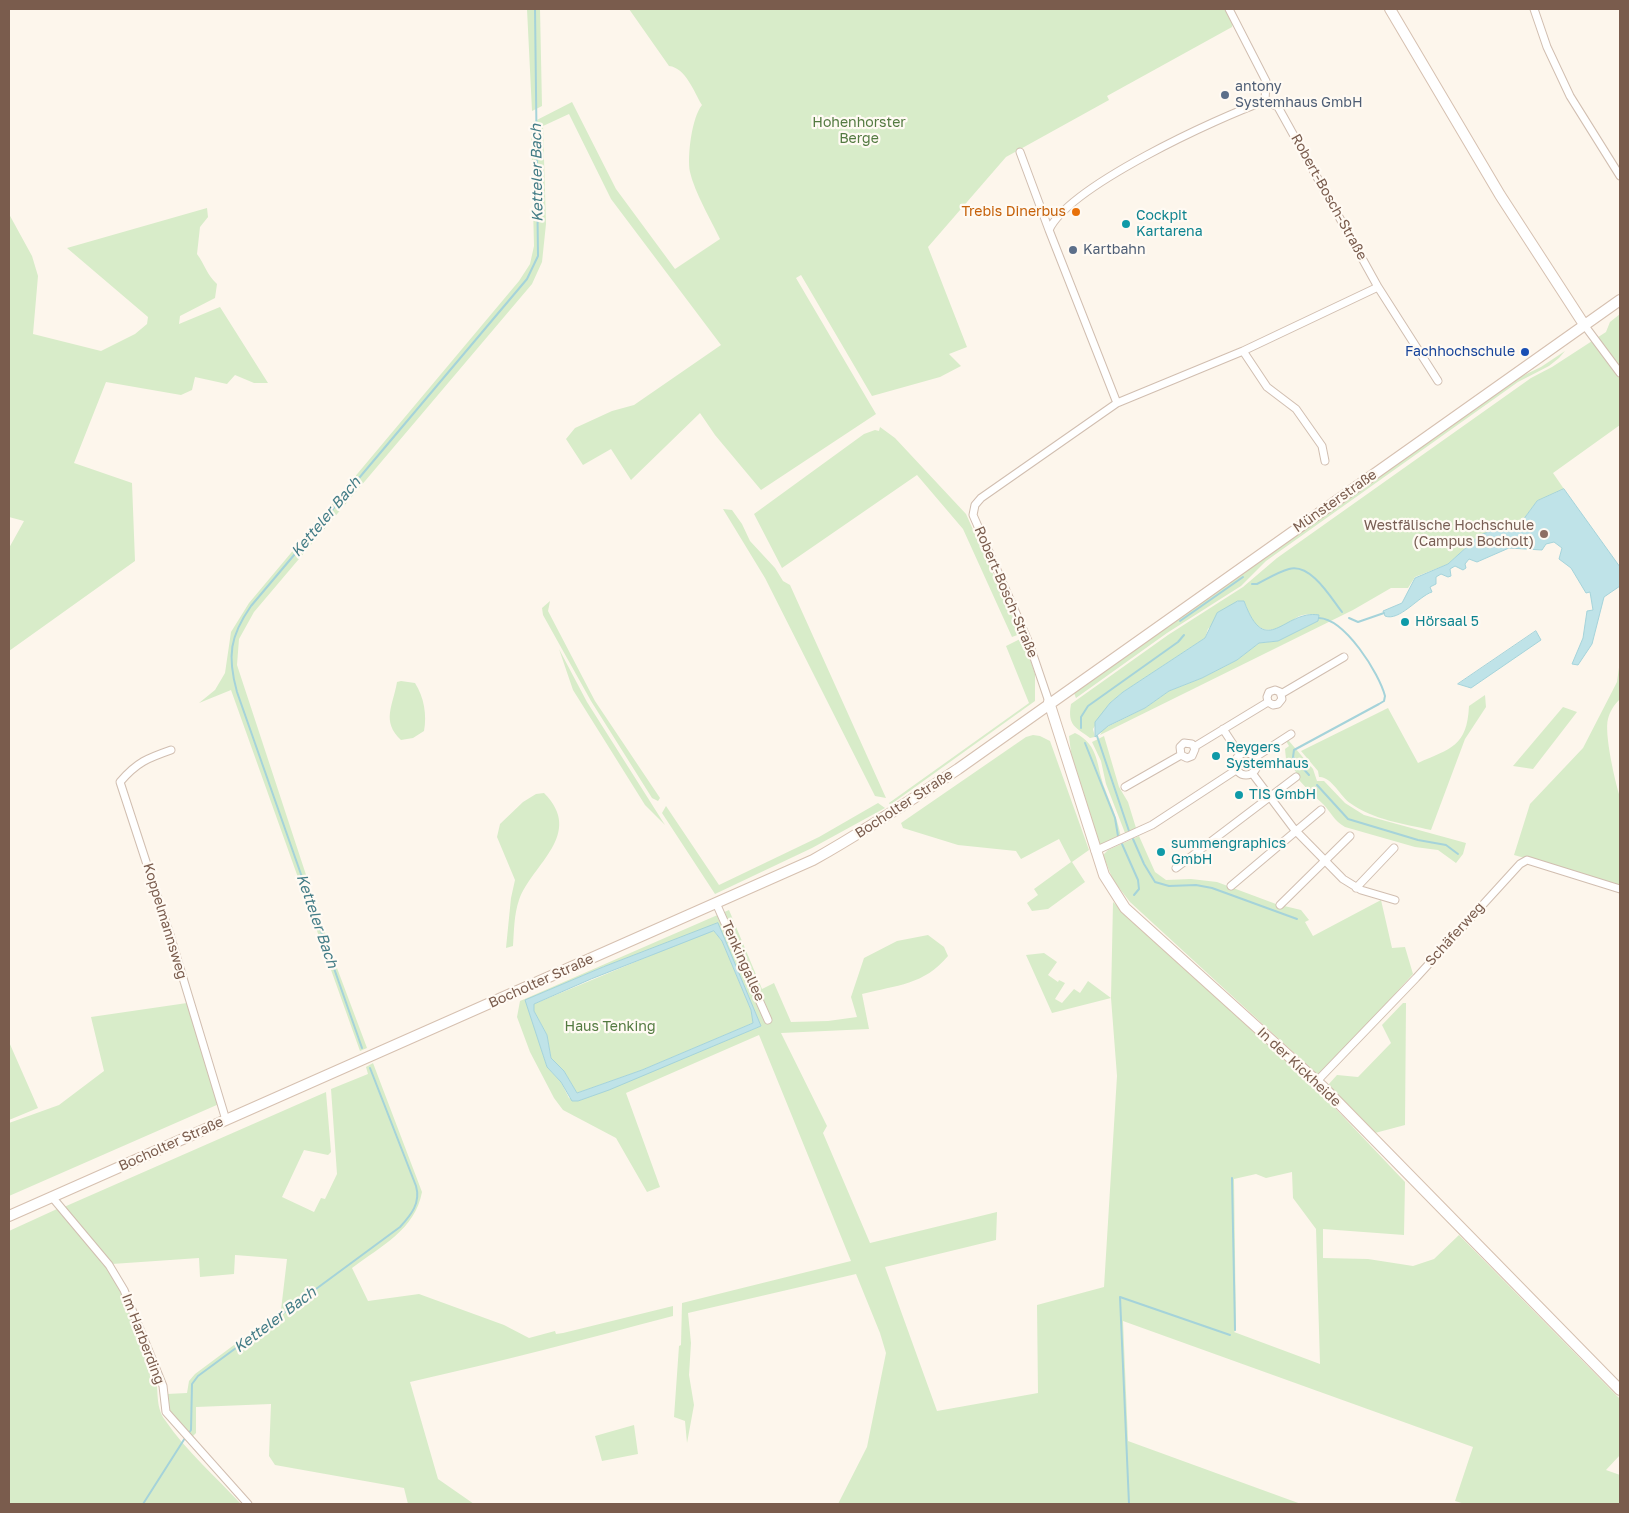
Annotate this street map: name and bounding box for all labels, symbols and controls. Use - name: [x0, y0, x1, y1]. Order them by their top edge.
- place label: antony Systemhaus GmbH: [1235, 79, 1363, 111]
- marker: antony Systemhaus GmbH: [1219, 89, 1231, 101]
- park label: Hohenhorster Berge: [812, 115, 906, 148]
- water label: Ketteler Bach: [527, 124, 547, 222]
- street label: Robert-Bosch-Straße: [1287, 131, 1371, 263]
- place label: Trebis Dinerbus: [962, 204, 1066, 220]
- marker: Trebis Dinerbus: [1070, 206, 1082, 218]
- place label: Cockpit Kartarena: [1136, 208, 1203, 240]
- marker: Cockpit Kartarena: [1120, 218, 1132, 230]
- place label: Kartbahn: [1083, 242, 1146, 258]
- marker: Kartbahn: [1067, 244, 1079, 256]
- place label: Fachhochschule: [1405, 344, 1515, 360]
- marker: Fachhochschule: [1519, 346, 1531, 358]
- street label: Münsterstraße: [1290, 466, 1380, 536]
- water label: Ketteler Bach: [288, 474, 364, 560]
- place label: Westfälische Hochschule (Campus Bocholt): [1364, 518, 1534, 550]
- street label: Robert-Bosch-Straße: [971, 524, 1041, 660]
- marker: Westfälische Hochschule (Campus Bocholt): [1538, 528, 1550, 540]
- place label: Hörsaal 5: [1415, 614, 1479, 630]
- marker: Hörsaal 5: [1399, 616, 1411, 628]
- place label: Reygers Systemhaus: [1226, 740, 1309, 772]
- marker: Reygers Systemhaus: [1210, 750, 1222, 762]
- street label: Bocholter Straße: [852, 766, 956, 842]
- place label: TIS GmbH: [1249, 787, 1316, 803]
- marker: TIS GmbH: [1233, 789, 1245, 801]
- place label: summengraphics GmbH: [1171, 836, 1286, 869]
- marker: summengraphics GmbH: [1155, 846, 1167, 858]
- street label: Koppelmannsweg: [139, 861, 191, 981]
- water label: Ketteler Bach: [293, 872, 341, 970]
- street label: Schäferweg: [1422, 899, 1488, 969]
- street label: Tenkingallee: [718, 918, 768, 1004]
- street label: Bocholter Straße: [486, 950, 596, 1012]
- park label: Haus Tenking: [565, 1019, 655, 1035]
- street label: In der Kickheide: [1254, 1024, 1344, 1110]
- street label: Bocholter Straße: [116, 1113, 226, 1175]
- water label: Ketteler Bach: [230, 1283, 320, 1357]
- street label: Im Harberding: [118, 1291, 168, 1387]

